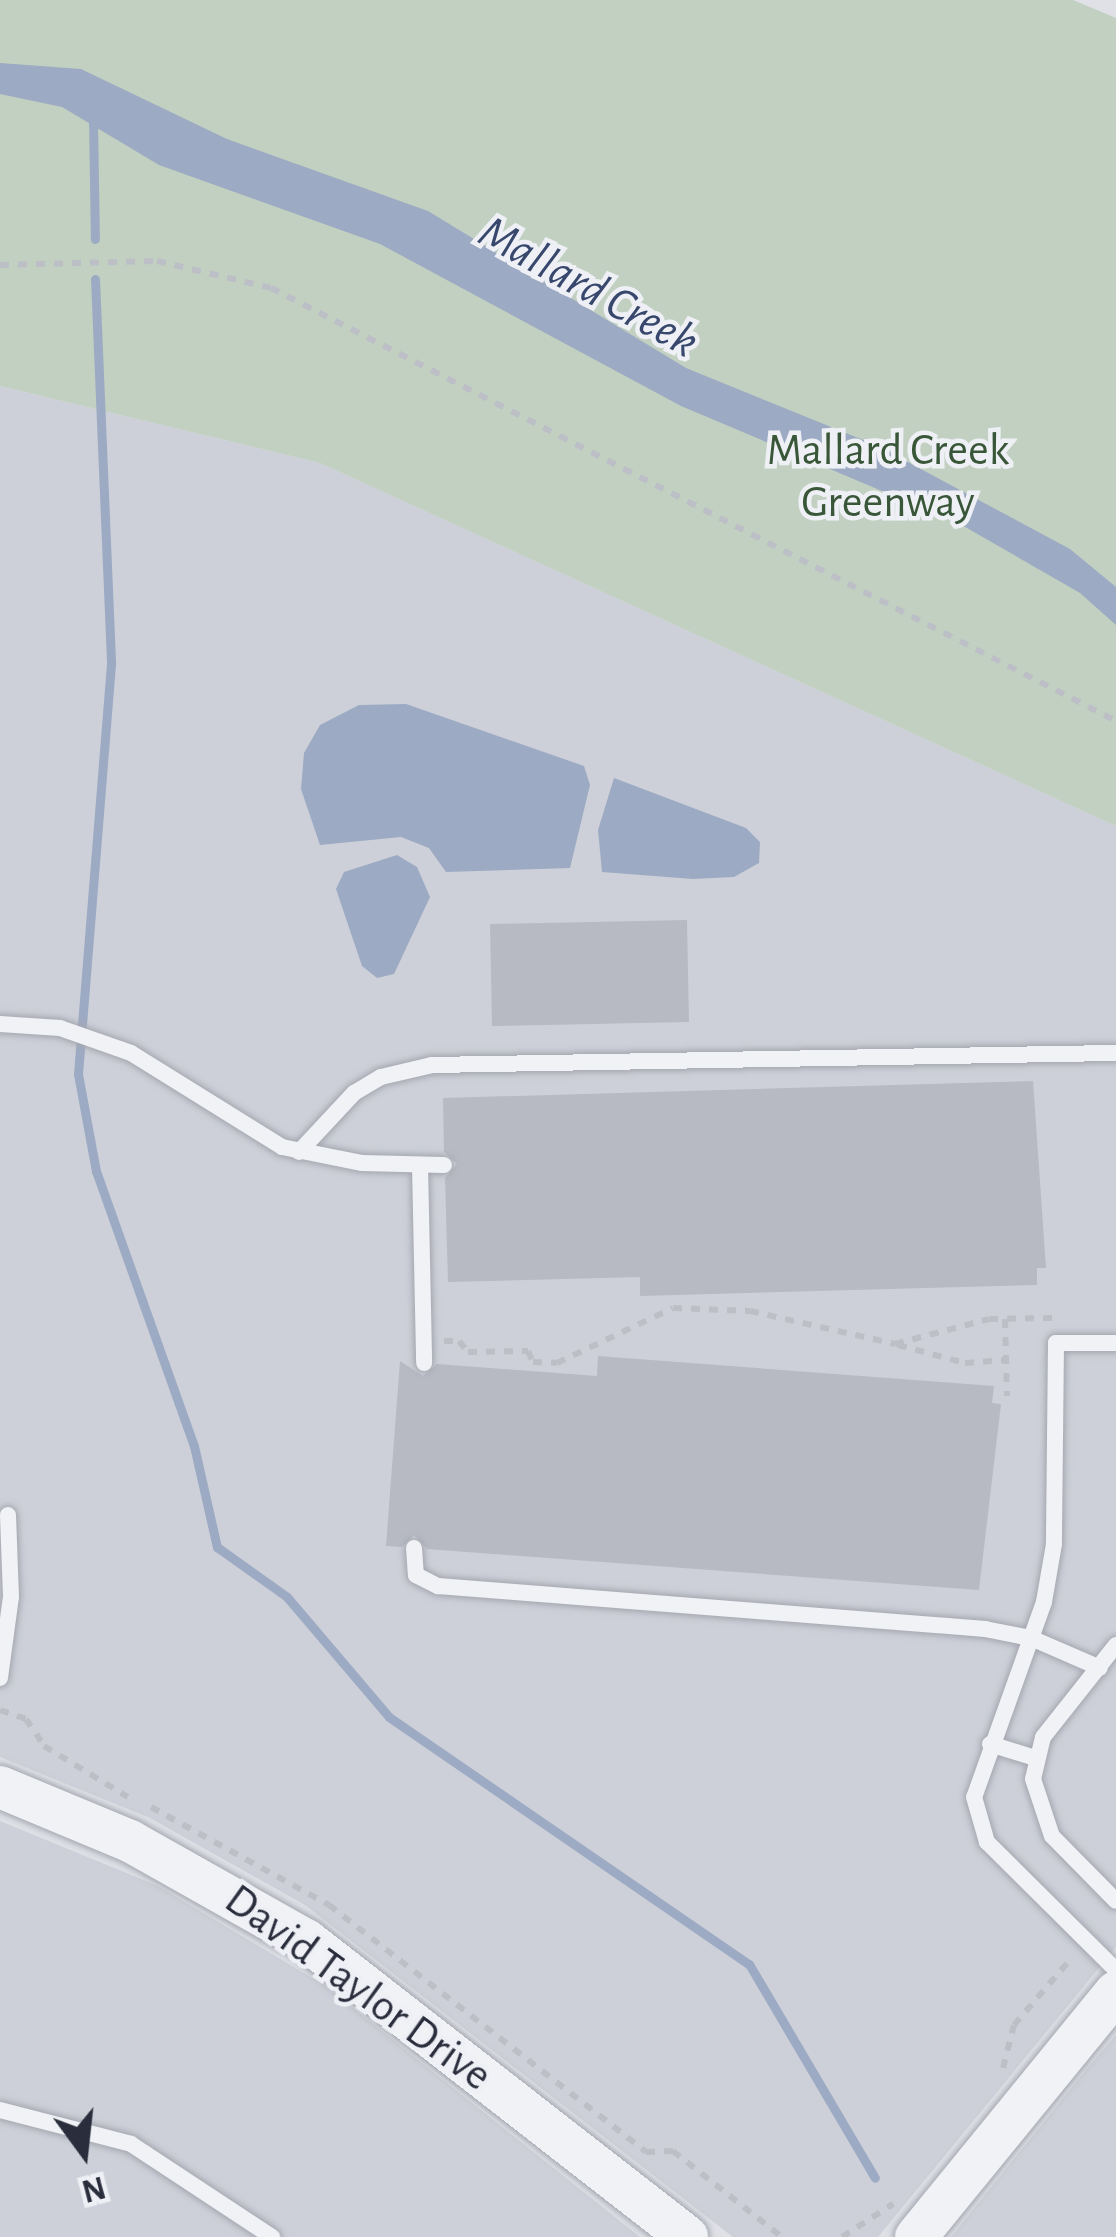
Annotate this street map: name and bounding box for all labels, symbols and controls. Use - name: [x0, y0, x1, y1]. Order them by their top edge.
- water label: Mallard Creek: [468, 204, 708, 372]
- park label: Mallard Creek Greenway: [767, 424, 1009, 530]
- street label: David Taylor Drive: [214, 1873, 502, 2103]
- north arrow: [24, 2093, 144, 2213]
- text: N: [78, 2169, 109, 2207]

